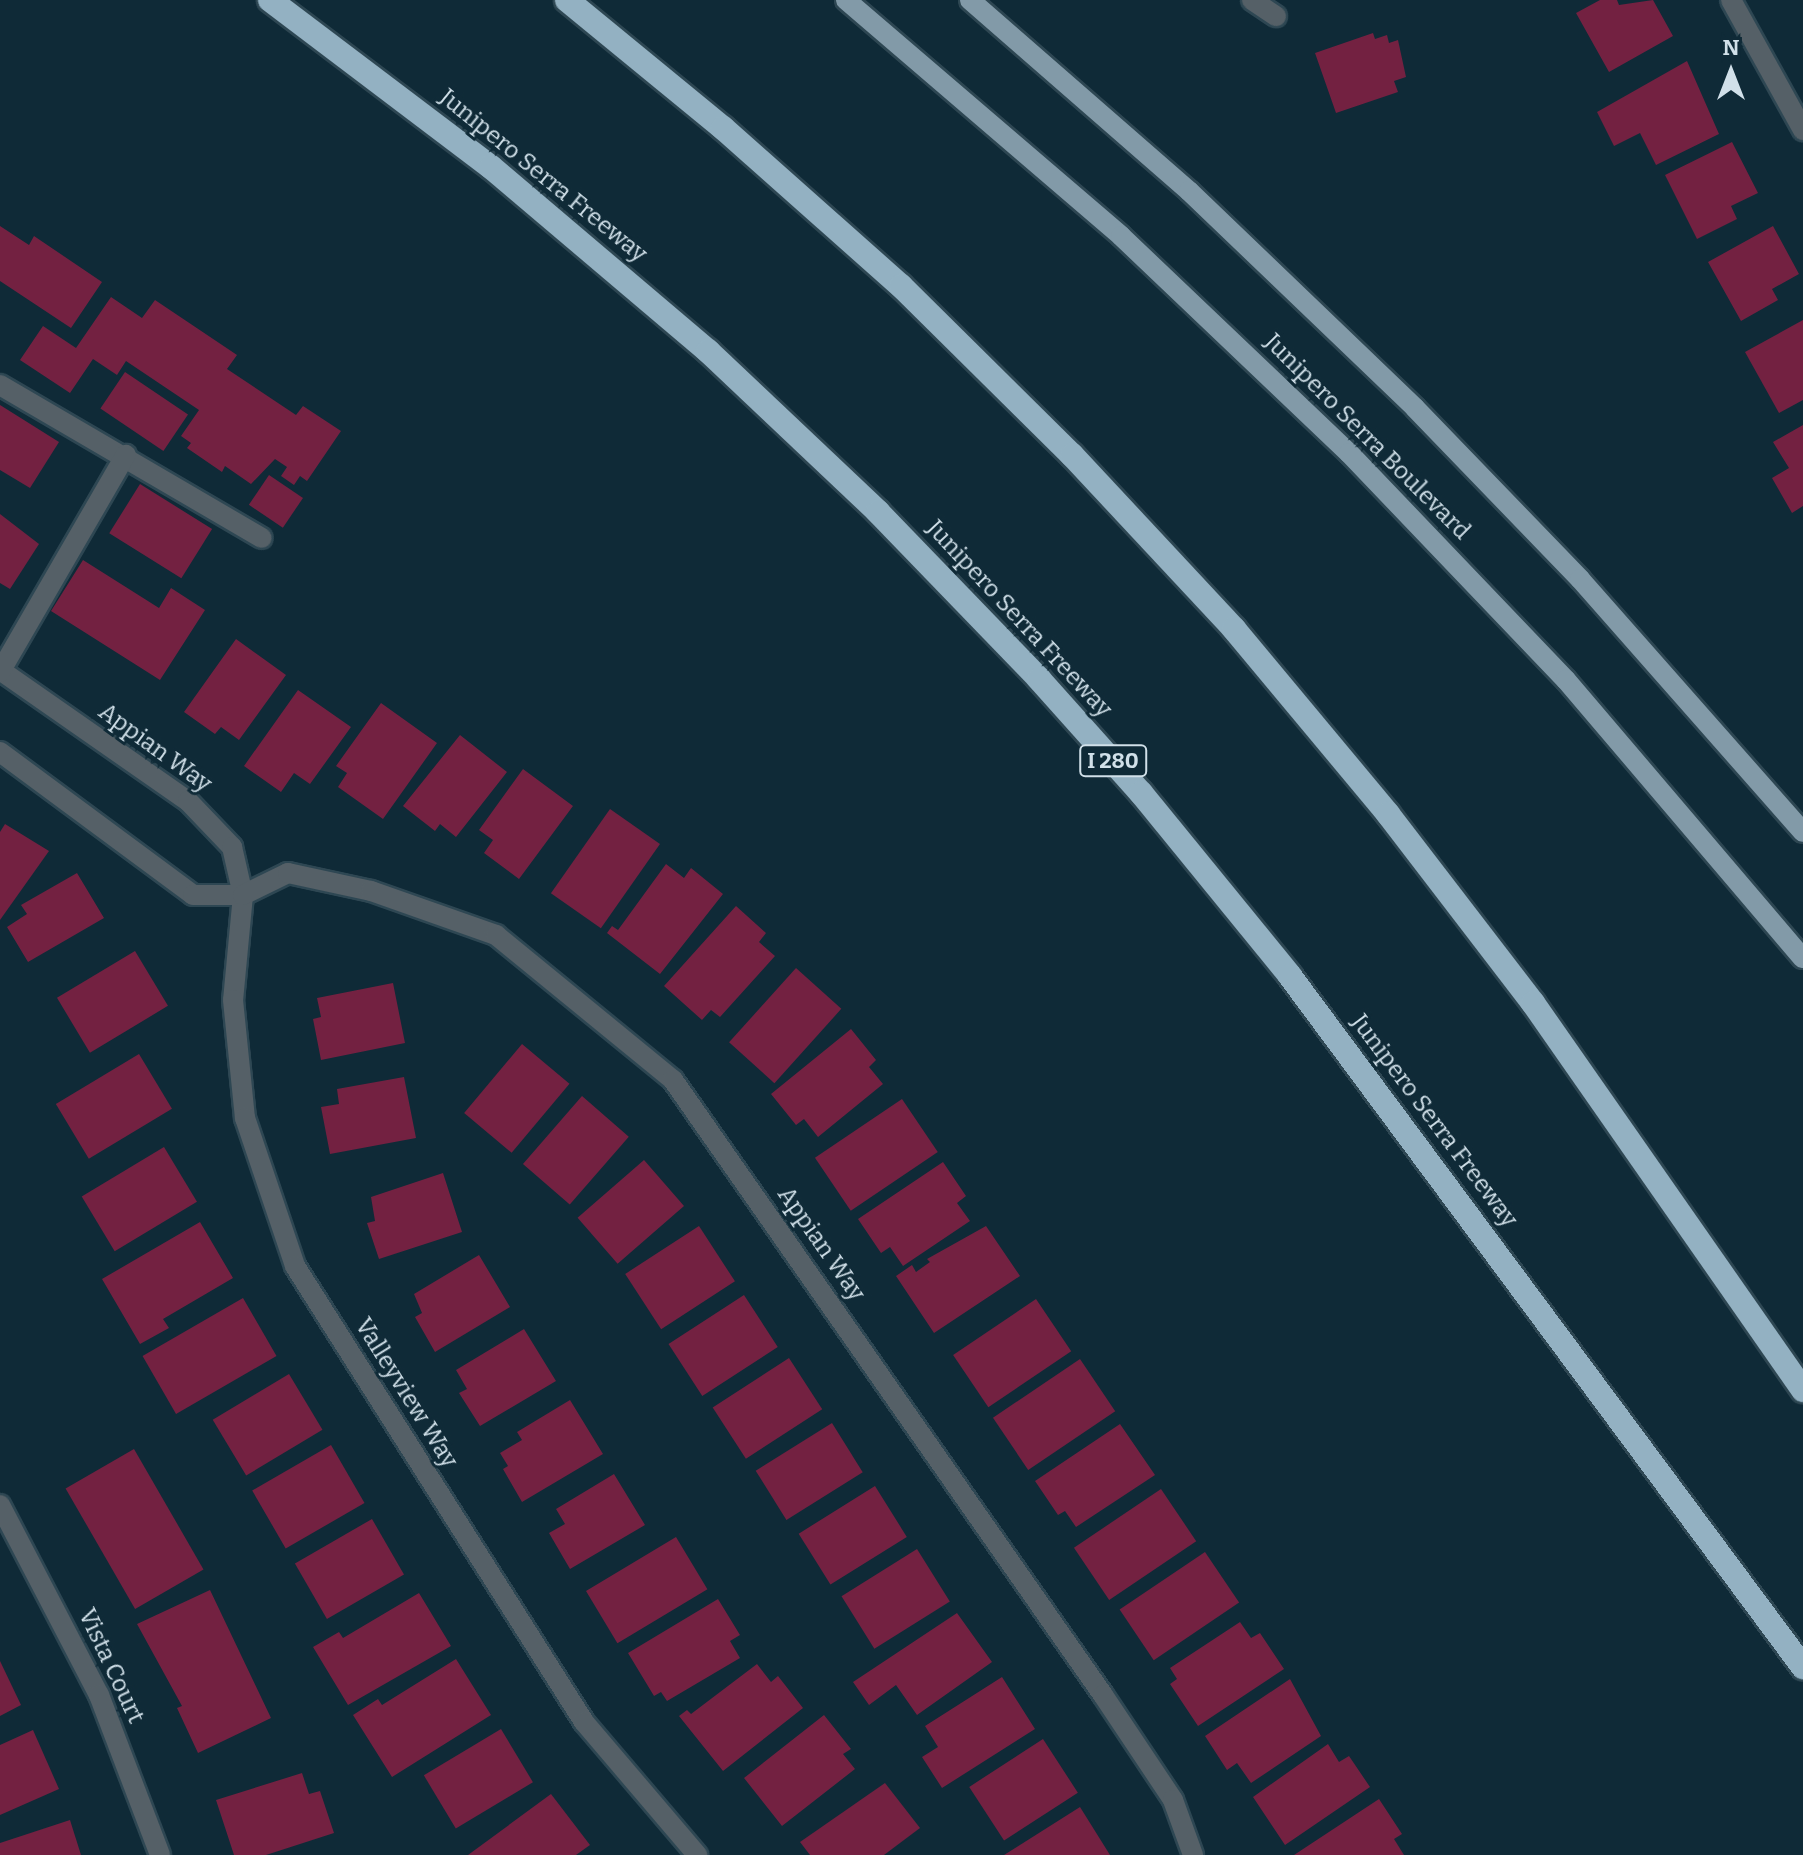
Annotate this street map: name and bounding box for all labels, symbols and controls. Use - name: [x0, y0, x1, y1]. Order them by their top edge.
- north arrow: [1691, 32, 1771, 112]
- text: N: [1723, 34, 1739, 61]
- street label: Junipero Serra Freeway: [433, 83, 653, 269]
- street label: Junipero Serra Boulevard: [1258, 328, 1476, 546]
- street label: Junipero Serra Freeway: [920, 514, 1118, 724]
- street label: Appian Way: [93, 697, 217, 799]
- road number: I 280: [1079, 743, 1147, 779]
- street label: Junipero Serra Freeway: [1345, 1009, 1523, 1233]
- street label: Appian Way: [771, 1181, 871, 1307]
- street label: Valleyview Way: [348, 1313, 464, 1473]
- street label: Vista Court: [72, 1604, 150, 1728]

